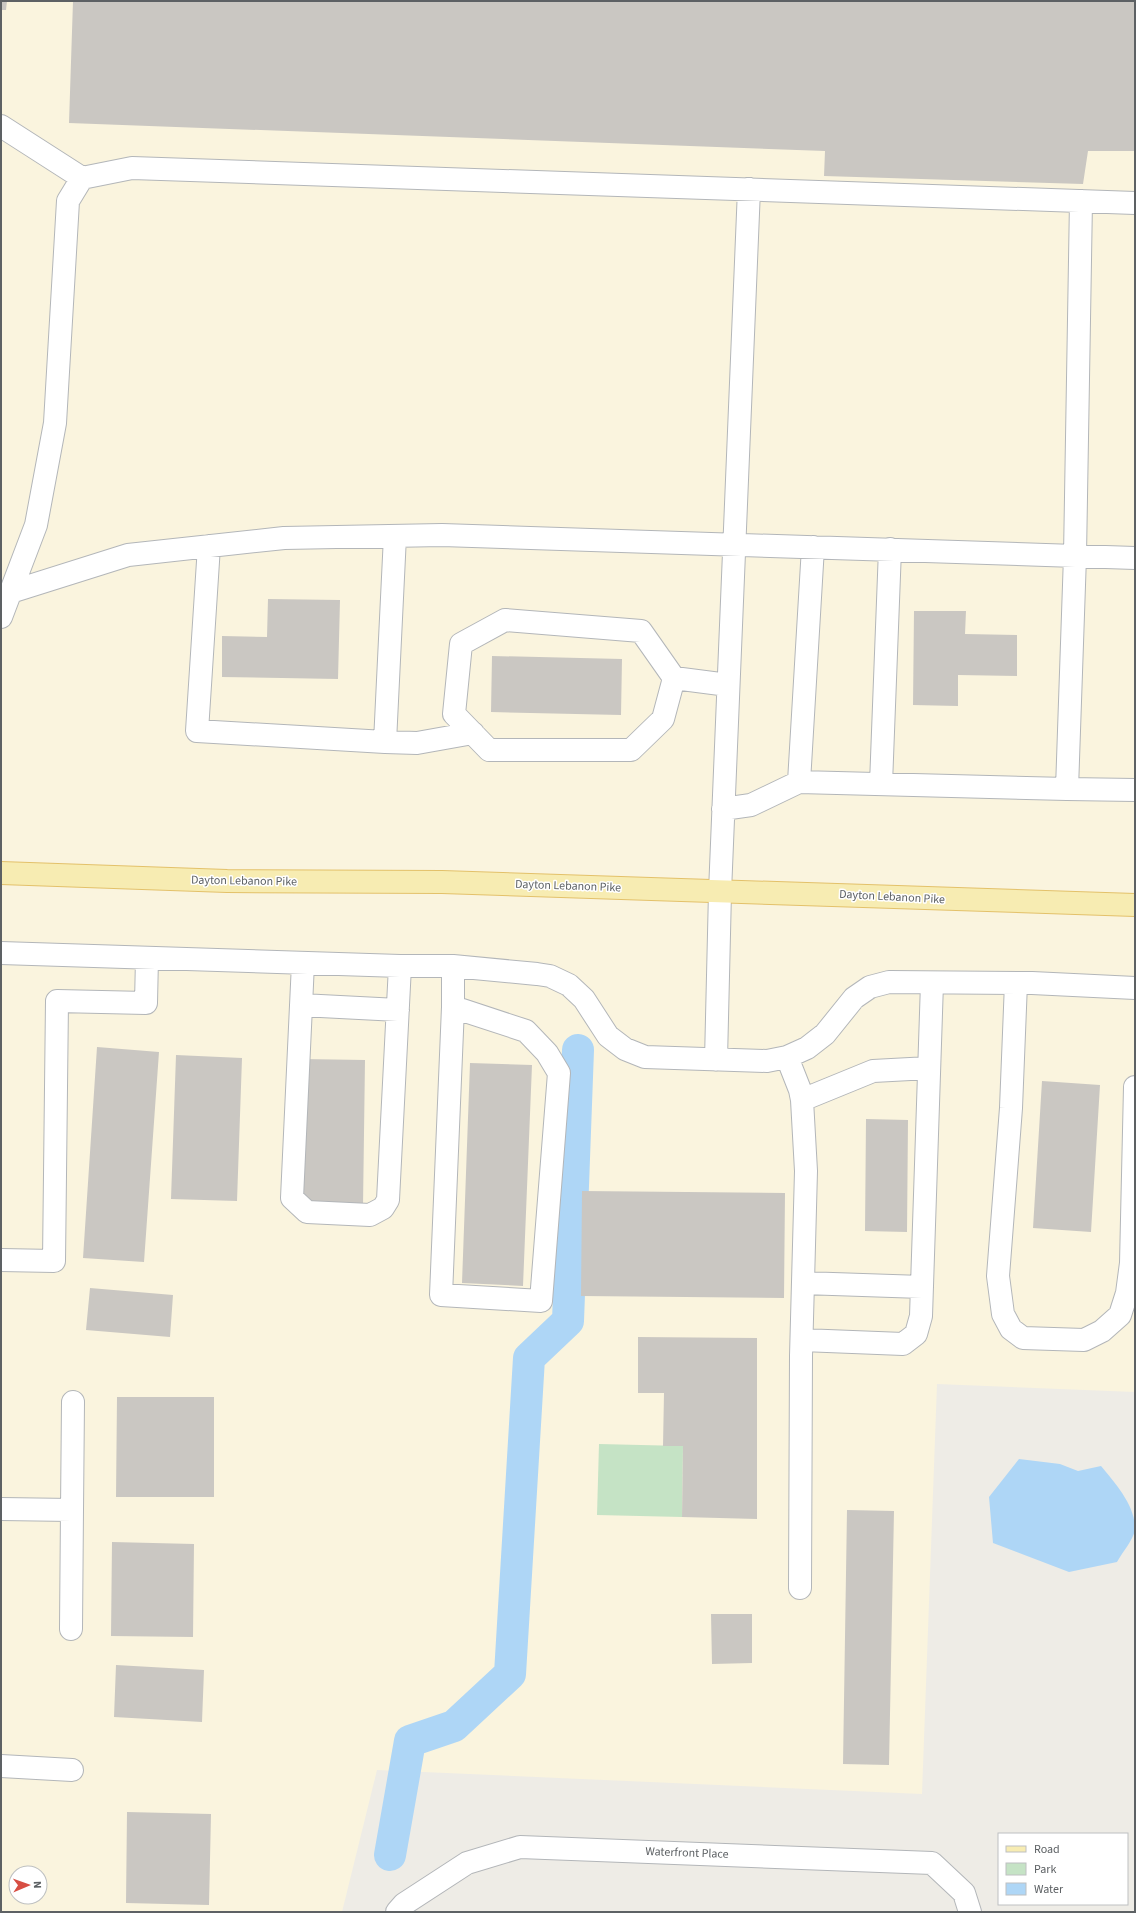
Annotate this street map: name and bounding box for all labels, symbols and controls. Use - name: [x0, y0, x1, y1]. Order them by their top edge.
- street label: Dayton Lebanon Pike: [191, 872, 297, 890]
- street label: Dayton Lebanon Pike: [515, 876, 621, 896]
- street label: Dayton Lebanon Pike: [839, 886, 945, 908]
- legend: [998, 1833, 1128, 1905]
- text: Road: [1034, 1841, 1060, 1858]
- street label: Waterfront Place: [645, 1843, 729, 1863]
- text: Park: [1034, 1861, 1056, 1878]
- north arrow: [8, 1865, 48, 1905]
- text: N: [30, 1881, 45, 1889]
- text: Water: [1034, 1881, 1064, 1898]

